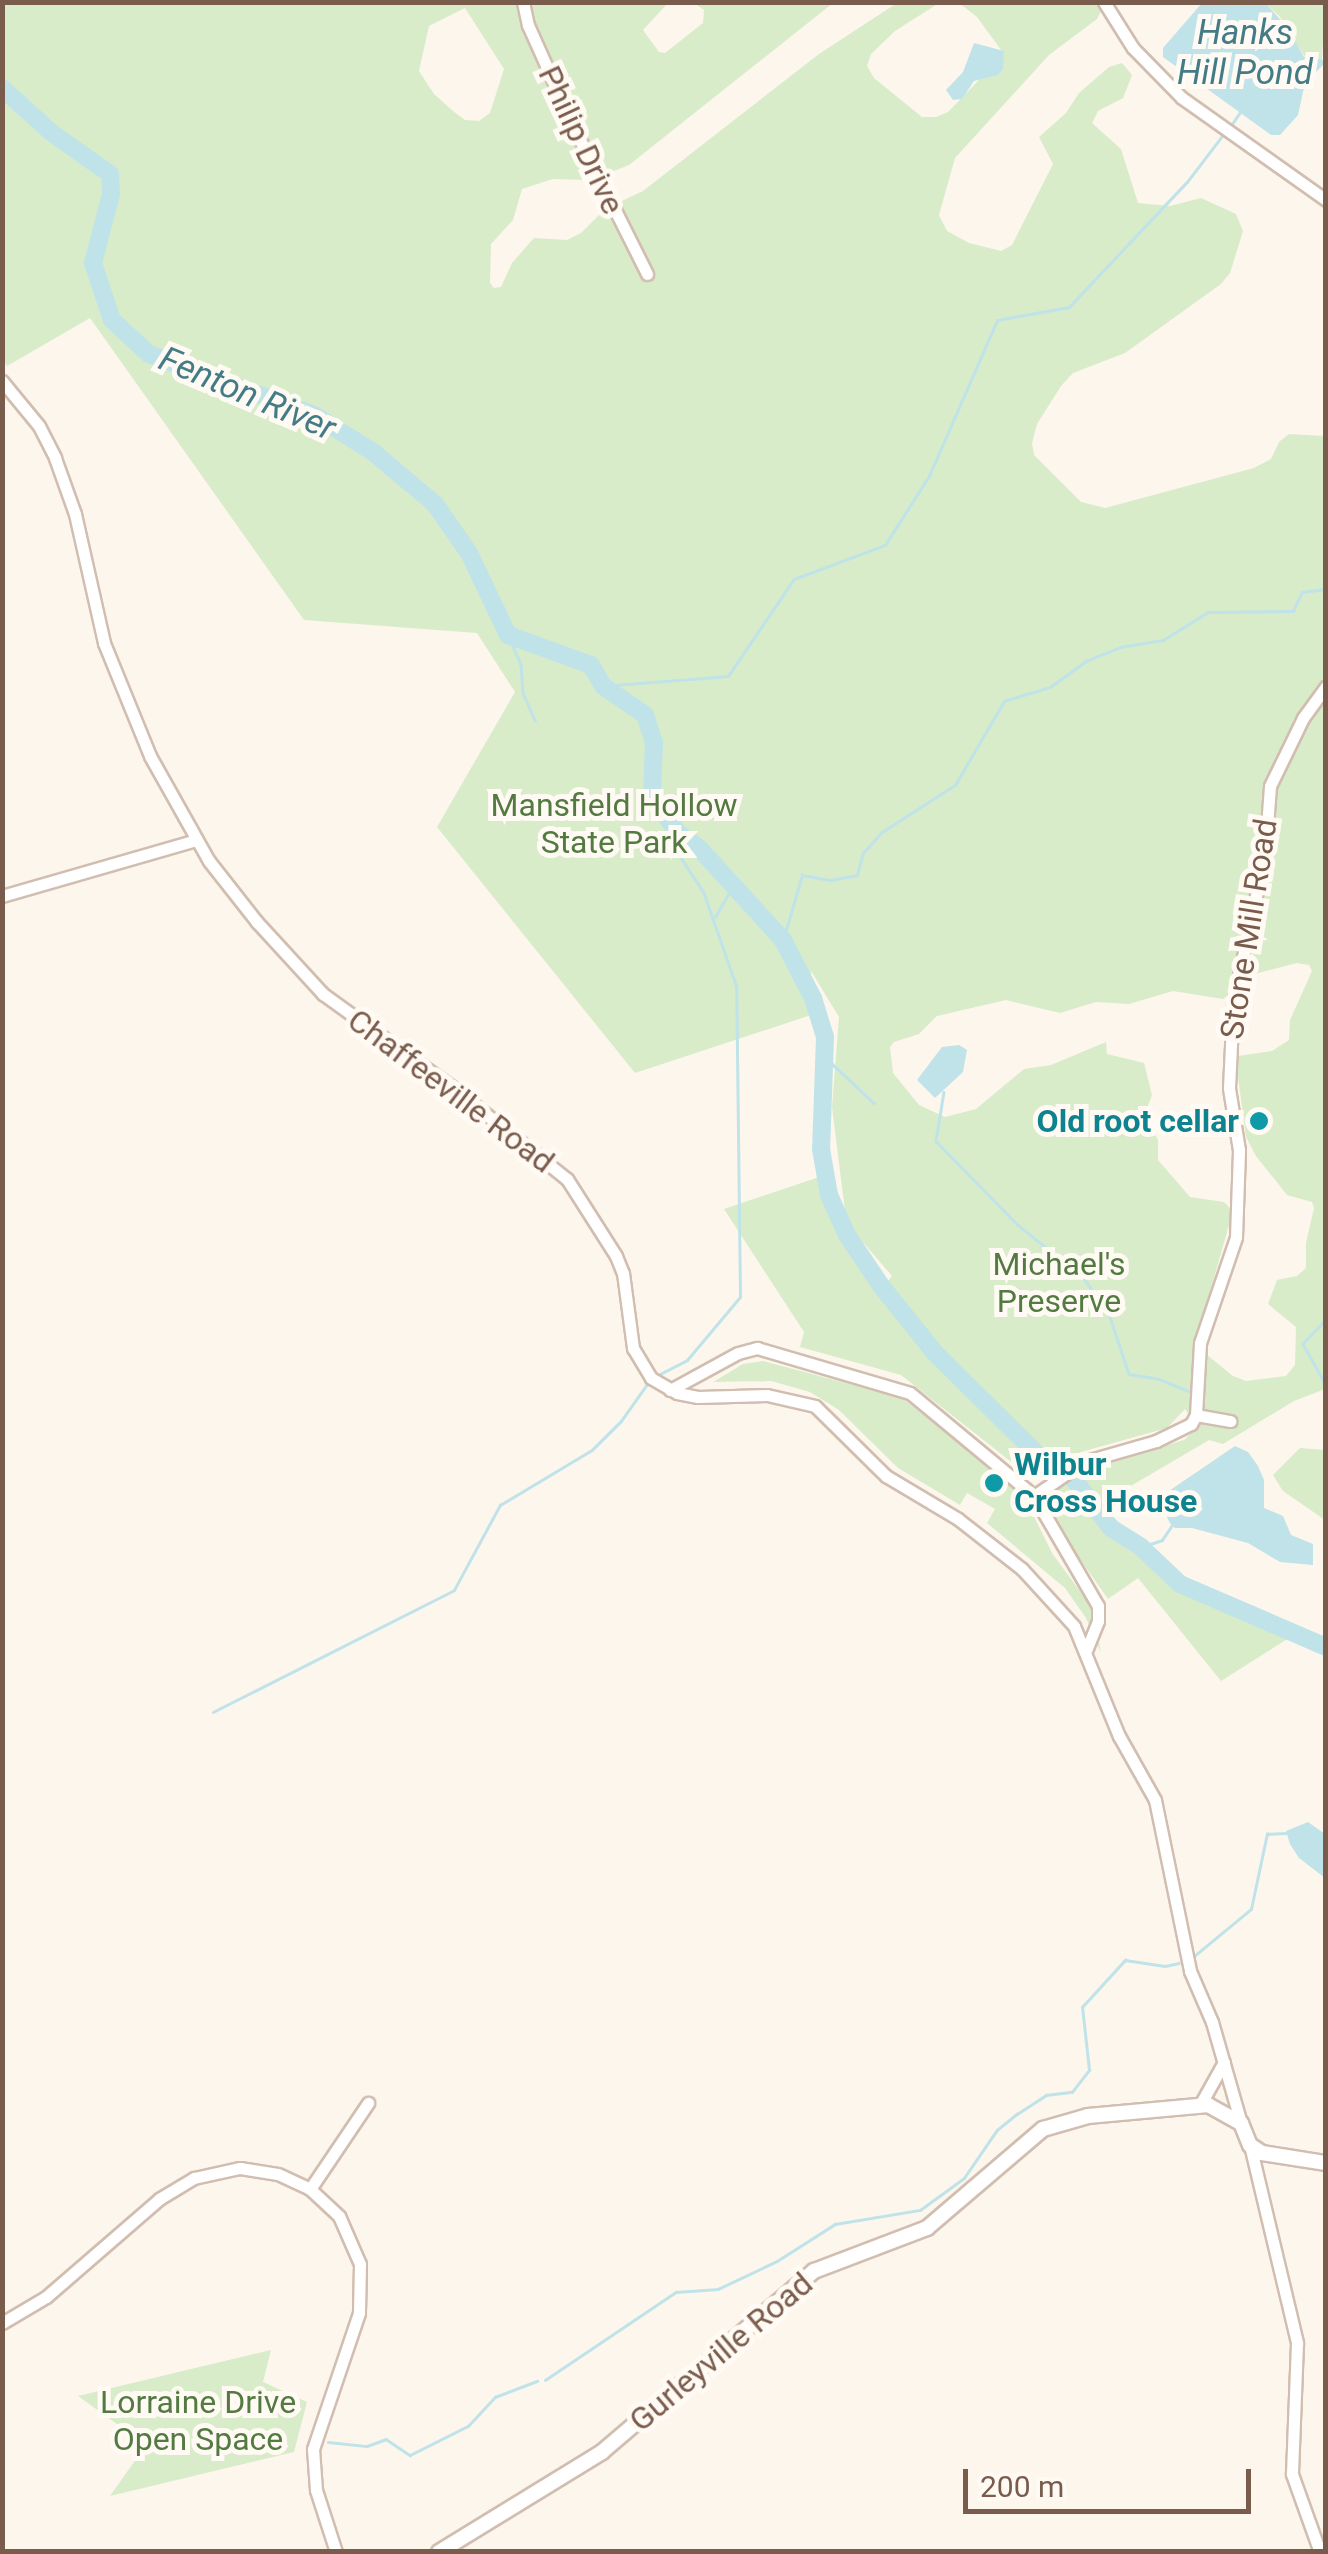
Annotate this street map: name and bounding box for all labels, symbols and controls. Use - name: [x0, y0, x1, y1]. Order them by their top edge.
- water label: Hanks Hill Pond: [1177, 12, 1313, 94]
- street label: Philip Drive: [530, 60, 632, 220]
- water label: Fenton River: [152, 338, 342, 450]
- park label: Mansfield Hollow State Park: [491, 787, 737, 862]
- street label: Stone Mill Road: [1213, 816, 1285, 1042]
- street label: Chaffeeville Road: [340, 1001, 562, 1181]
- place label: Old root cellar: [1037, 1102, 1239, 1140]
- marker: Old root cellar: [1248, 1110, 1270, 1132]
- park label: Michael's Preserve: [992, 1246, 1126, 1321]
- place label: Wilbur Cross House: [1014, 1446, 1197, 1521]
- marker: Wilbur Cross House: [983, 1472, 1005, 1494]
- street label: Gurleyville Road: [622, 2264, 820, 2440]
- park label: Lorraine Drive Open Space: [100, 2384, 296, 2459]
- scale bar: [968, 2449, 1256, 2511]
- text: 200 m: [980, 2469, 1064, 2504]

